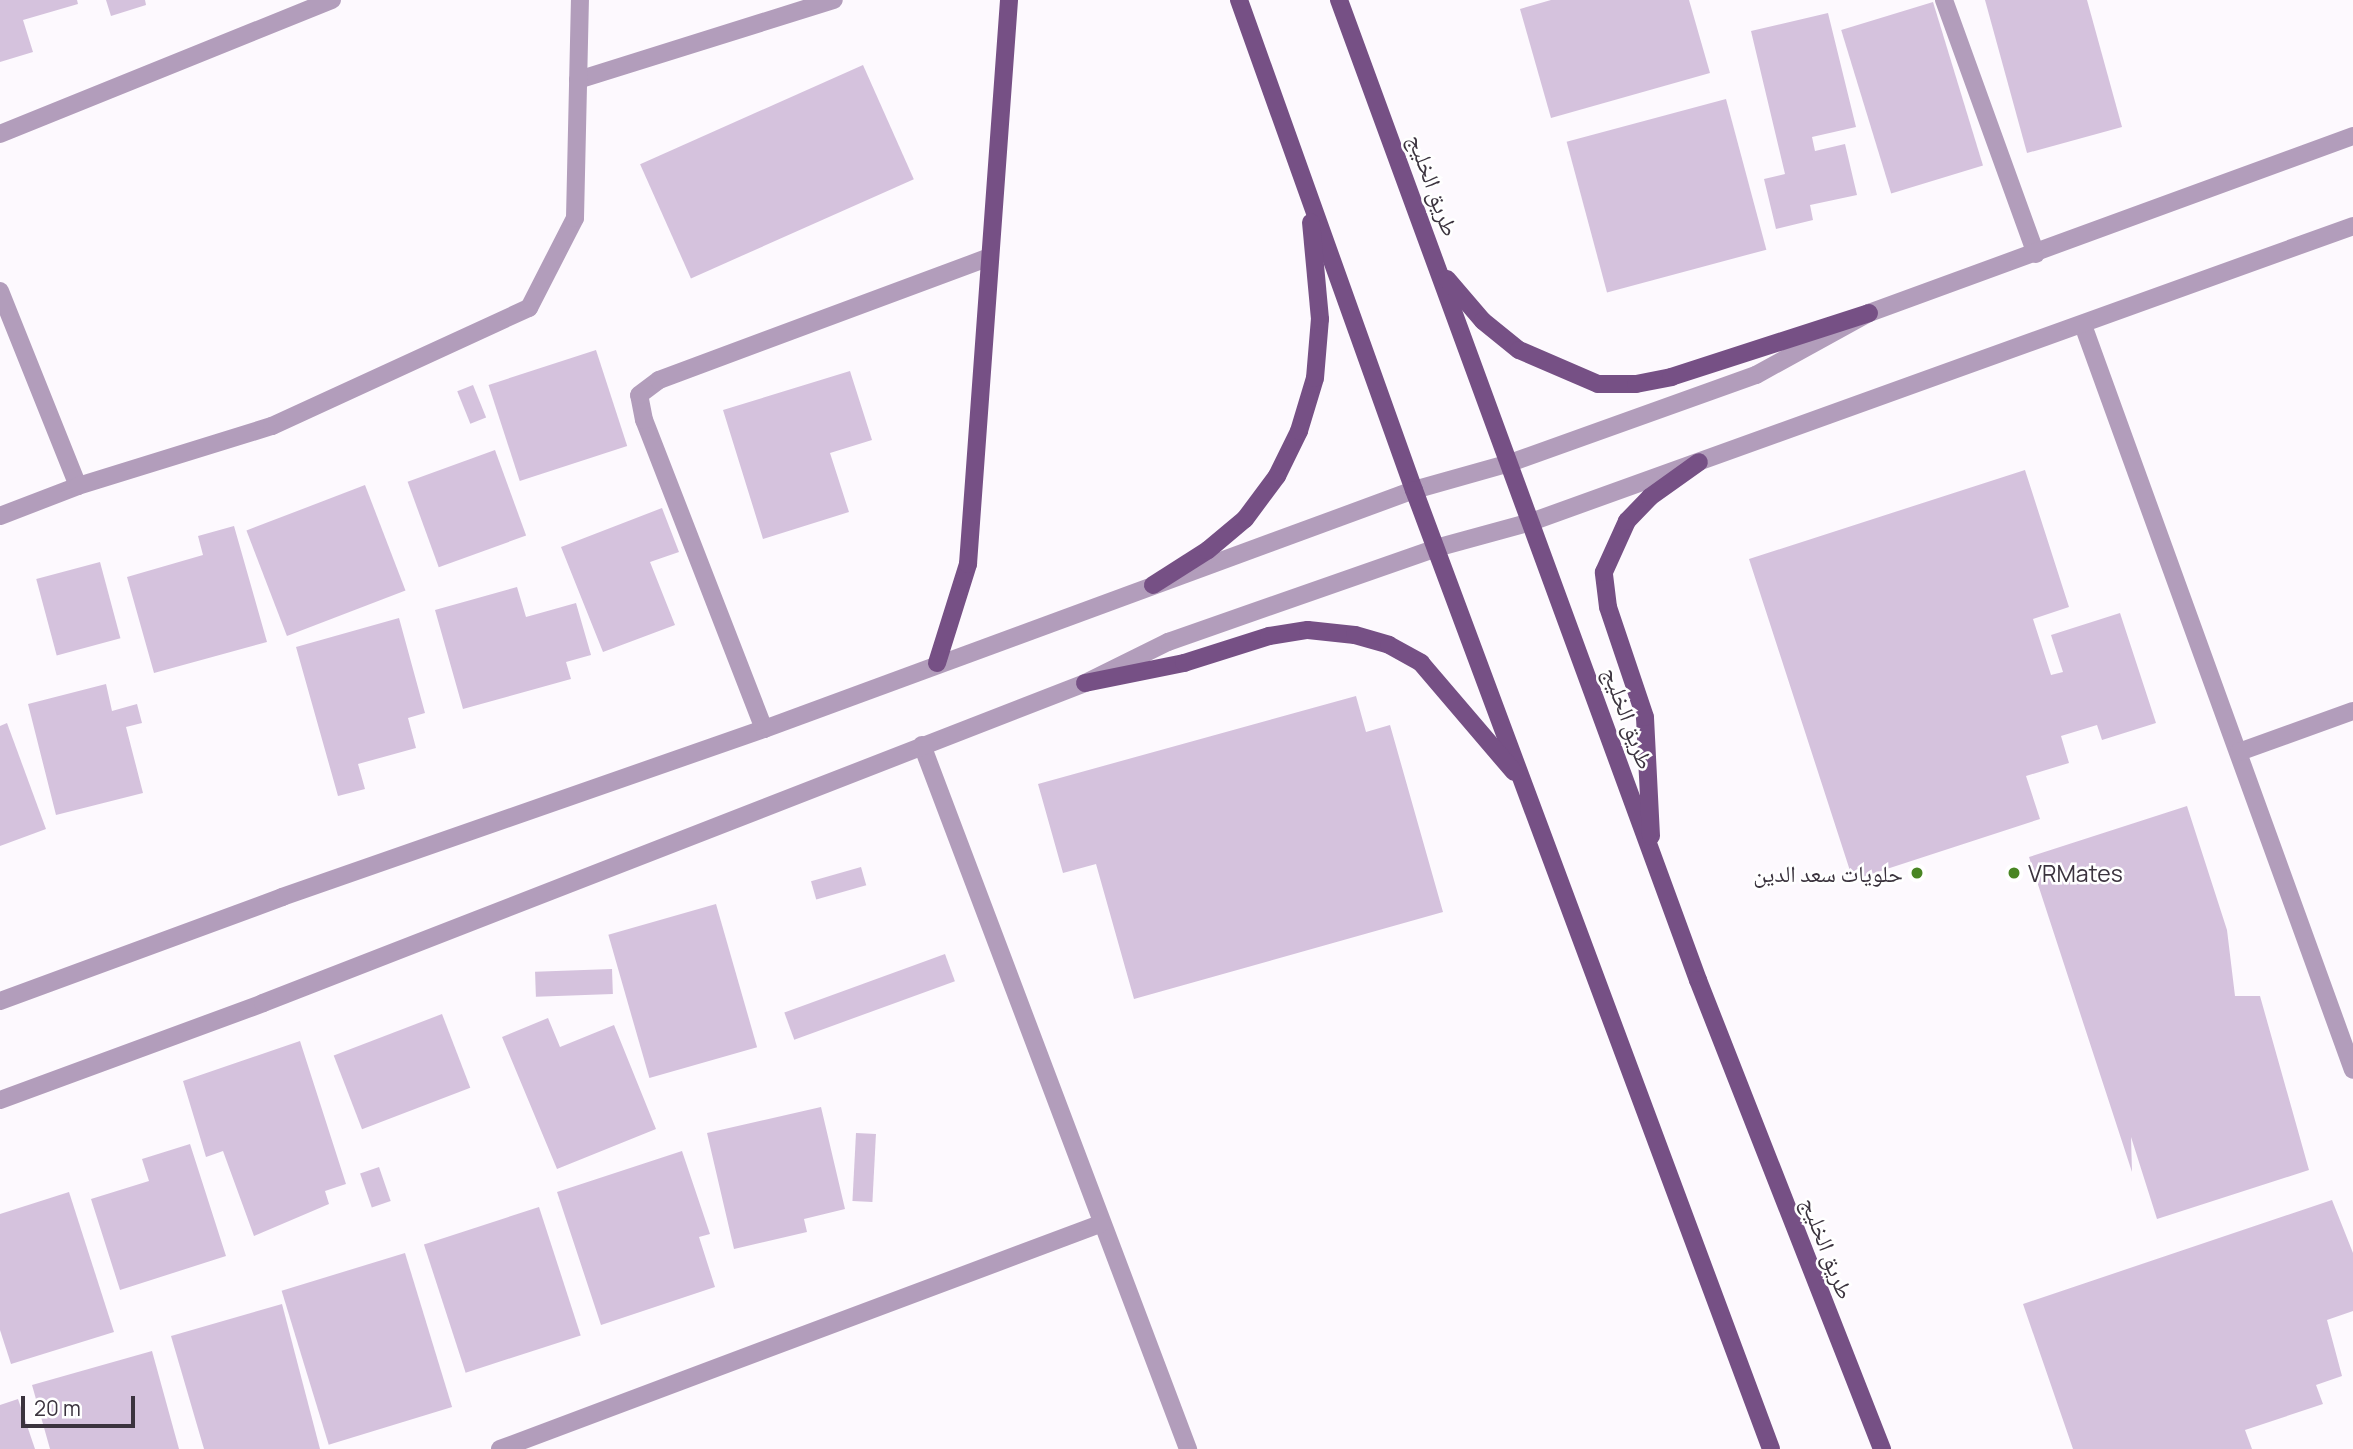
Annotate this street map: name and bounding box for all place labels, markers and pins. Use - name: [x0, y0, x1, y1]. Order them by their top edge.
- place label: حلويات سعد الدين: [1753, 859, 1903, 887]
- place label: VRMates: [2028, 859, 2123, 887]
- marker: حلويات سعد الدين: [1909, 865, 1925, 881]
- marker: VRMates: [2006, 865, 2022, 881]

